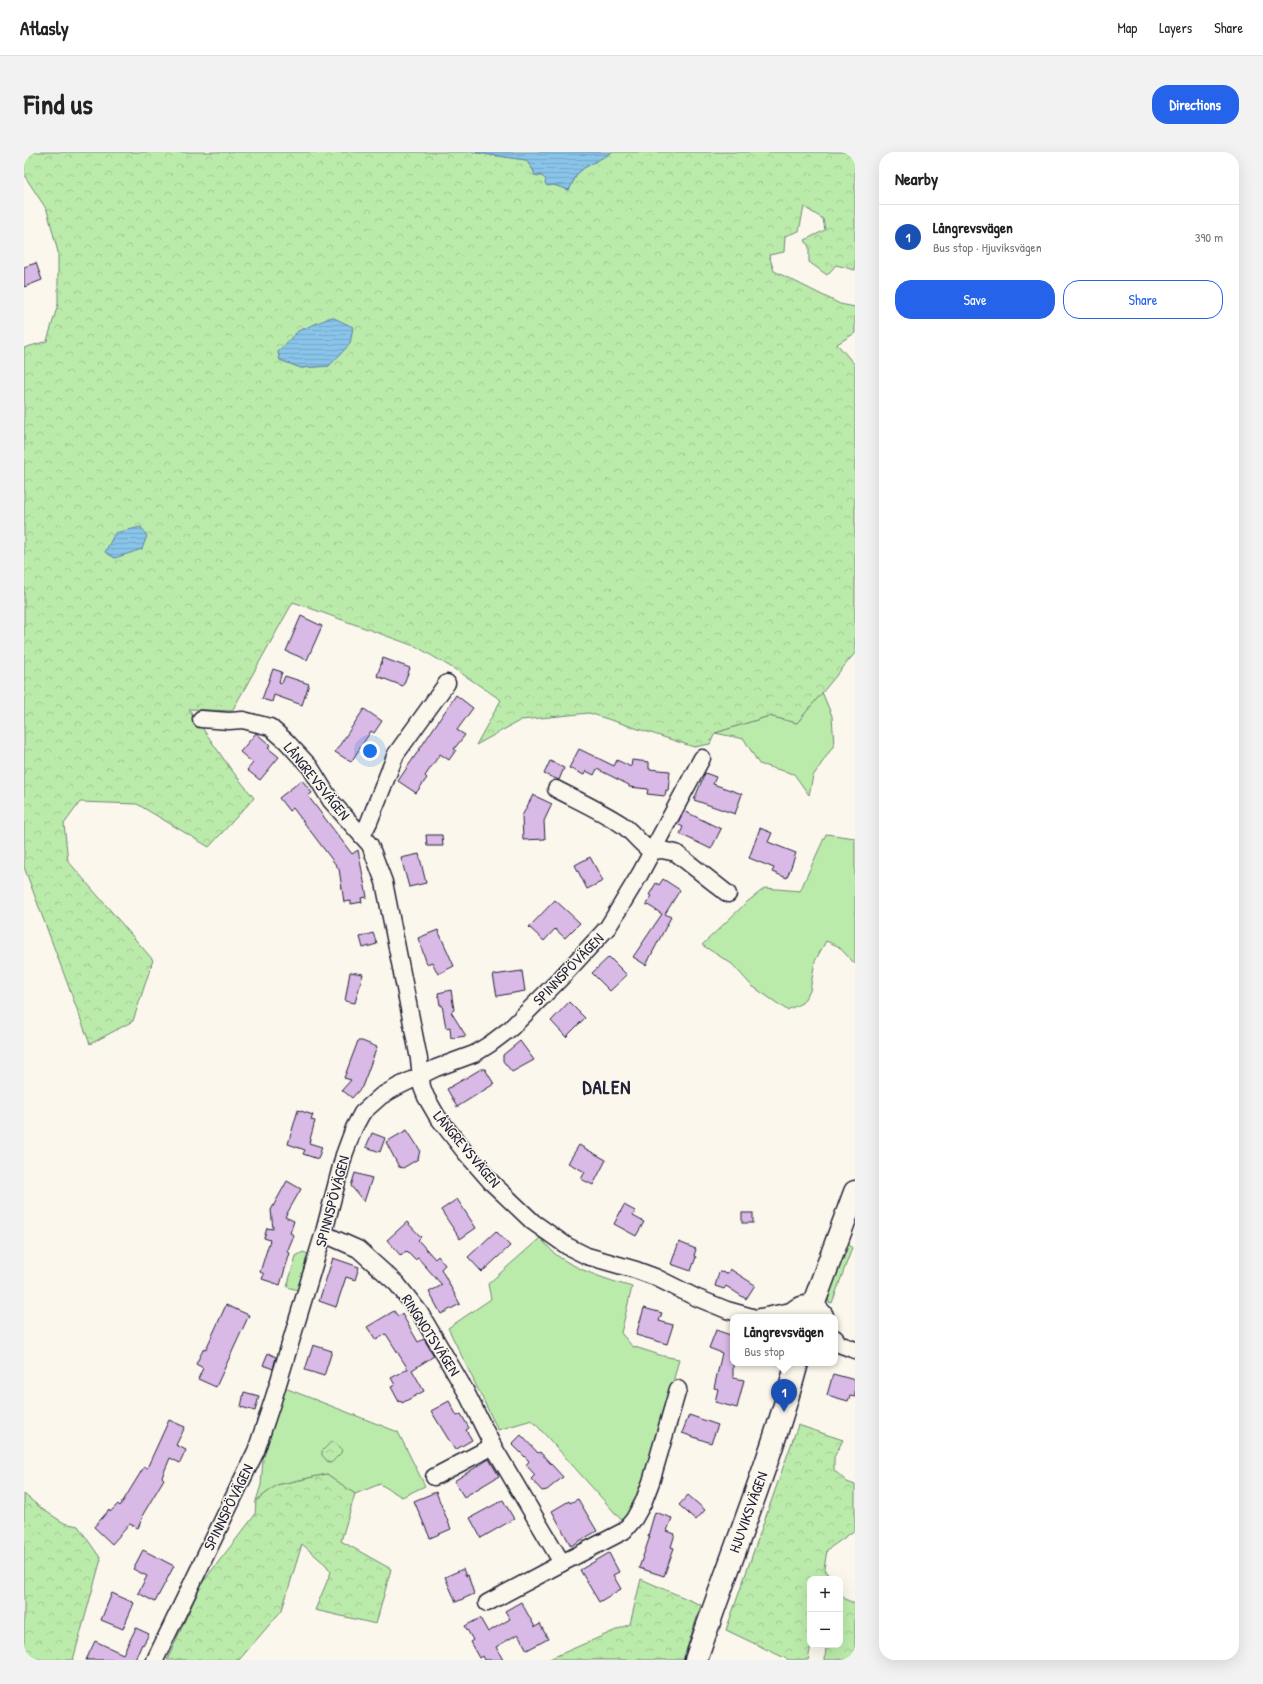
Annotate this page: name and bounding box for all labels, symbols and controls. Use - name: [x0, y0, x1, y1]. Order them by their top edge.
- text: Atlasly: [20, 15, 69, 41]
- text: Map: [1117, 18, 1137, 37]
- text: Layers: [1159, 18, 1192, 37]
- text: Share: [1214, 18, 1243, 37]
- text: Find us: [24, 85, 93, 123]
- button: Directions: [1152, 85, 1239, 124]
- text: Nearby: [895, 167, 938, 190]
- text: Långrevsvägen: [933, 217, 1013, 238]
- text: 1: [906, 228, 910, 246]
- text: 390 m: [1195, 228, 1223, 246]
- text: Bus stop · Hjuviksvägen: [933, 238, 1042, 256]
- button: Save: [895, 280, 1055, 319]
- button: Share: [1063, 280, 1223, 319]
- street label: LÅNGREVSVÄGEN: [279, 738, 355, 824]
- your location: [360, 741, 380, 761]
- street label: SPINNSPÖVÄGEN: [528, 928, 608, 1010]
- district label: DALEN: [583, 1074, 631, 1100]
- street label: LÅNGREVSVÄGEN: [429, 1106, 505, 1192]
- street label: SPINNSPÖVÄGEN: [310, 1153, 354, 1249]
- street label: RINGNOTSVÄGEN: [397, 1290, 465, 1380]
- popup: [730, 1314, 838, 1366]
- text: Långrevsvägen: [744, 1321, 824, 1342]
- text: Bus stop: [744, 1342, 784, 1360]
- pin: 1: [771, 1379, 797, 1412]
- street label: SPINNSPÖVÄGEN: [198, 1460, 258, 1554]
- street label: HJUVIKSVÄGEN: [724, 1468, 772, 1556]
- map controls: [807, 1576, 843, 1648]
- button: +: [807, 1576, 843, 1612]
- button: −: [807, 1612, 843, 1648]

